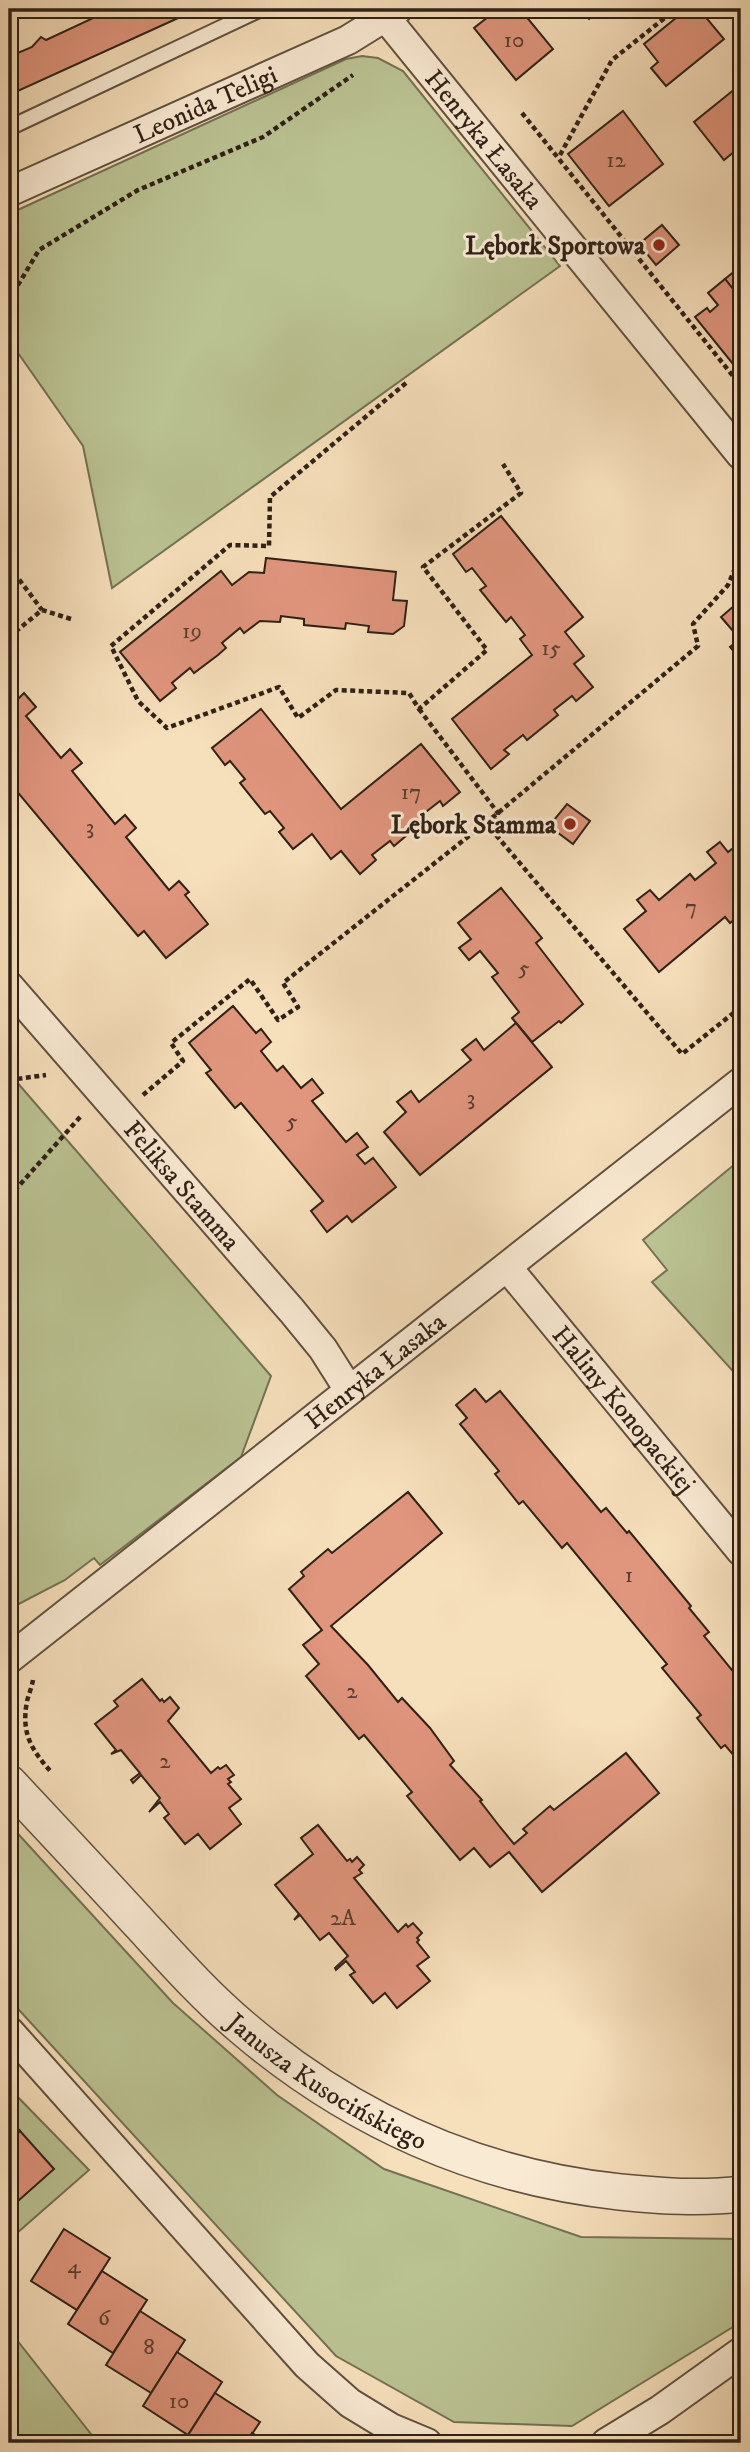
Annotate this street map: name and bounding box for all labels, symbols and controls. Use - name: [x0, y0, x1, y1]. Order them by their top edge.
- house number: 10: [504, 26, 524, 55]
- street label: Leonida Teligi: [129, 59, 283, 152]
- street label: Henryka Łasaka: [417, 63, 550, 217]
- house number: 12: [606, 146, 627, 175]
- place label: Lębork Sportowa: [465, 230, 646, 263]
- marker: Lębork Sportowa: [651, 237, 667, 253]
- house number: 19: [182, 617, 202, 646]
- house number: 15: [541, 634, 561, 663]
- house number: 17: [401, 778, 421, 807]
- place label: Lębork Stamma: [391, 809, 557, 842]
- house number: 3: [86, 813, 94, 842]
- marker: Lębork Stamma: [562, 816, 578, 832]
- house number: 7: [685, 893, 697, 922]
- house number: 5: [518, 954, 530, 983]
- house number: 3: [467, 1084, 475, 1113]
- house number: 5: [286, 1107, 298, 1136]
- street label: Feliksa Stamma: [116, 1114, 247, 1258]
- street label: Henryka Łasaka: [299, 1306, 453, 1437]
- street label: Haliny Konopackiej: [544, 1319, 702, 1501]
- house number: 1: [625, 1561, 633, 1590]
- house number: 2: [346, 1677, 358, 1706]
- house number: 2: [159, 1747, 171, 1776]
- house number: 2A: [330, 1904, 356, 1933]
- street label: Janusza Kusocińskiego: [218, 2005, 431, 2158]
- house number: 4: [67, 2252, 81, 2281]
- house number: 6: [98, 2304, 111, 2333]
- house number: 8: [143, 2333, 155, 2362]
- house number: 10: [169, 2387, 189, 2416]

